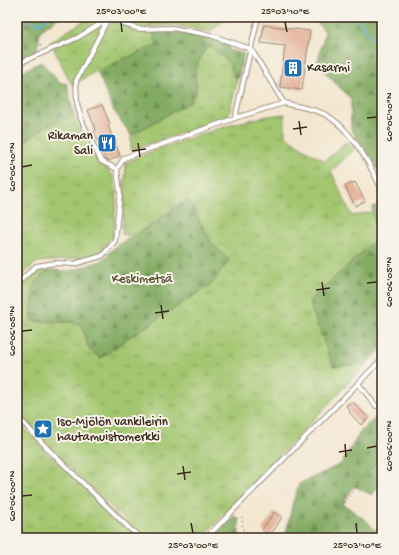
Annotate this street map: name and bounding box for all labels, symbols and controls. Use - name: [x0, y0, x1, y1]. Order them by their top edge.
- text: 25°03'00"E: [96, 6, 147, 18]
- text: 25°03'10"E: [261, 6, 310, 18]
- building icon: Kasarmi: [282, 57, 304, 79]
- place label: Kasarmi: [307, 61, 350, 76]
- text: 60°06'10"N: [384, 92, 396, 141]
- place label: Rikaman Sali: [48, 129, 94, 159]
- restaurant icon: Rikaman Sali: [96, 132, 118, 154]
- text: 60°06'10"N: [7, 142, 19, 191]
- text: 60°06'05"N: [384, 256, 396, 307]
- park label: Keskimetsä: [112, 272, 173, 287]
- text: 60°06'05"N: [7, 305, 19, 356]
- place label: Iso-Mjölön vankileirin hautamuistomerkki: [57, 415, 169, 445]
- place icon: Iso-Mjölön vankileirin hautamuistomerkki: [32, 418, 54, 440]
- text: 60°06'00"N: [384, 420, 396, 471]
- text: 60°06'00"N: [7, 470, 19, 521]
- text: 25°03'00"E: [168, 540, 219, 552]
- text: 25°03'10"E: [333, 540, 382, 552]

